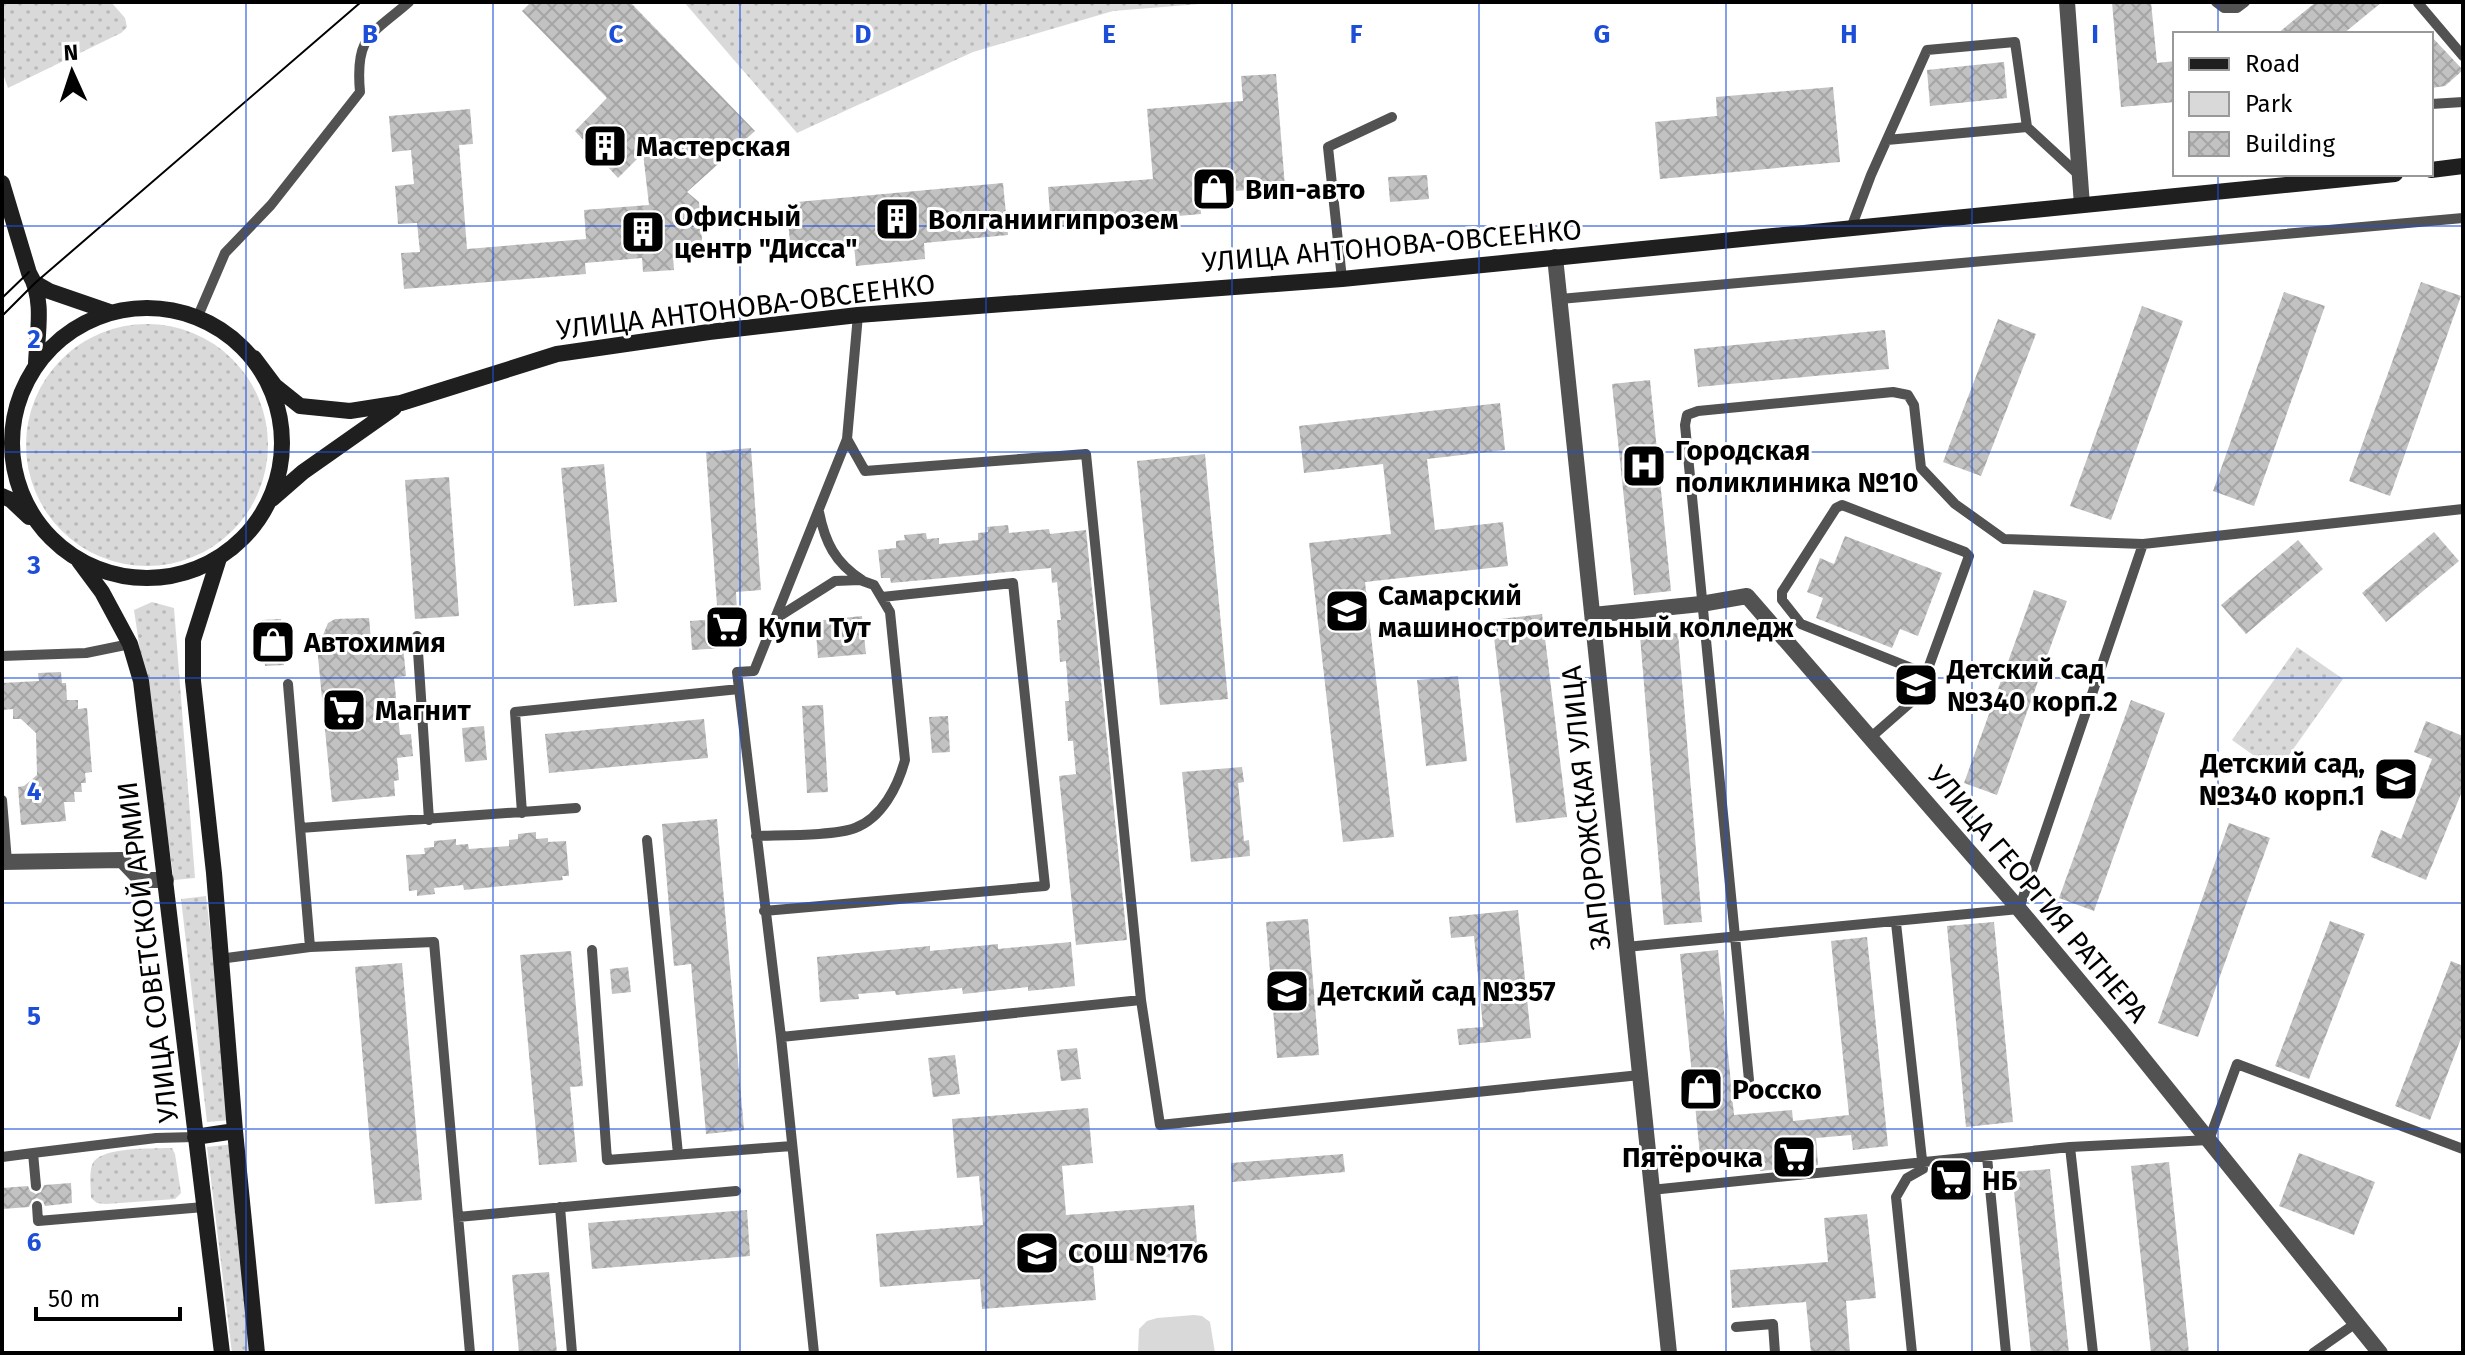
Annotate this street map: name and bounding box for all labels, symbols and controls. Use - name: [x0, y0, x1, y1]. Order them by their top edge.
- text: B: [362, 19, 378, 50]
- text: C: [609, 19, 624, 50]
- text: D: [855, 19, 872, 50]
- text: E: [1102, 19, 1116, 50]
- text: F: [1350, 19, 1363, 50]
- text: G: [1594, 19, 1610, 50]
- text: H: [1840, 19, 1858, 50]
- text: I: [2091, 19, 2099, 50]
- north arrow: [32, 32, 112, 112]
- legend: [2173, 32, 2433, 176]
- text: N: [63, 39, 79, 66]
- text: Road: [2245, 50, 2300, 78]
- text: Park: [2245, 90, 2293, 118]
- building icon: Мастерская: [581, 122, 629, 170]
- place label: Мастерская: [636, 130, 791, 163]
- text: Building: [2245, 130, 2335, 158]
- shop icon: Вип-авто: [1190, 165, 1238, 213]
- place label: Вип-авто: [1245, 173, 1365, 206]
- building icon: Волганиигипрозем: [873, 195, 921, 243]
- place label: Офисный центр "Дисса": [674, 200, 858, 265]
- place label: Волганиигипрозем: [928, 203, 1179, 236]
- building icon: Офисный центр "Дисса": [619, 208, 667, 256]
- street label: УЛИЦА АНТОНОВА-ОВСЕЕНКО: [1201, 213, 1583, 279]
- street label: УЛИЦА АНТОНОВА-ОВСЕЕНКО: [555, 267, 937, 347]
- text: 2: [27, 324, 41, 355]
- place label: Городская поликлиника №10: [1675, 434, 1919, 499]
- hospital icon: Городская поликлиника №10: [1620, 442, 1668, 490]
- text: 3: [26, 550, 41, 581]
- place label: Самарский машиностроительный колледж: [1378, 579, 1794, 644]
- school or university icon: Самарский машиностроительный колледж: [1323, 587, 1371, 635]
- supermarket icon: Купи Тут: [703, 603, 751, 651]
- place label: Купи Тут: [758, 611, 872, 644]
- shop icon: Автохимия: [249, 618, 297, 666]
- place label: Автохимия: [303, 626, 446, 659]
- place label: Детский сад №340 корп.2: [1946, 653, 2118, 718]
- school or university icon: Детский сад №340 корп.2: [1892, 661, 1940, 709]
- street label: ЗАПОРОЖСКАЯ УЛИЦА: [1555, 664, 1617, 952]
- supermarket icon: Магнит: [320, 686, 368, 734]
- place label: Магнит: [375, 694, 471, 727]
- place label: Детский сад, №340 корп.1: [2199, 747, 2365, 812]
- school or university icon: Детский сад, №340 корп.1: [2372, 755, 2420, 803]
- street label: УЛИЦА ГЕОРГИЯ РАТНЕРА: [1921, 759, 2155, 1029]
- text: 4: [27, 776, 42, 807]
- street label: УЛИЦА СОВЕТСКОЙ АРМИИ: [111, 780, 185, 1124]
- school or university icon: Детский сад №357: [1263, 967, 1311, 1015]
- place label: Детский сад №357: [1317, 975, 1556, 1008]
- text: 5: [27, 1001, 41, 1032]
- shop icon: Росско: [1677, 1065, 1725, 1113]
- place label: Росско: [1732, 1073, 1822, 1106]
- supermarket icon: Пятёрочка: [1770, 1133, 1818, 1181]
- place label: Пятёрочка: [1622, 1141, 1763, 1174]
- supermarket icon: НБ: [1927, 1156, 1975, 1204]
- place label: НБ: [1982, 1164, 2018, 1197]
- text: 6: [27, 1227, 42, 1258]
- school or university icon: СОШ №176: [1013, 1229, 1061, 1277]
- place label: СОШ №176: [1068, 1237, 1208, 1270]
- scale bar: [36, 1271, 180, 1321]
- text: 50 m: [48, 1285, 100, 1313]

